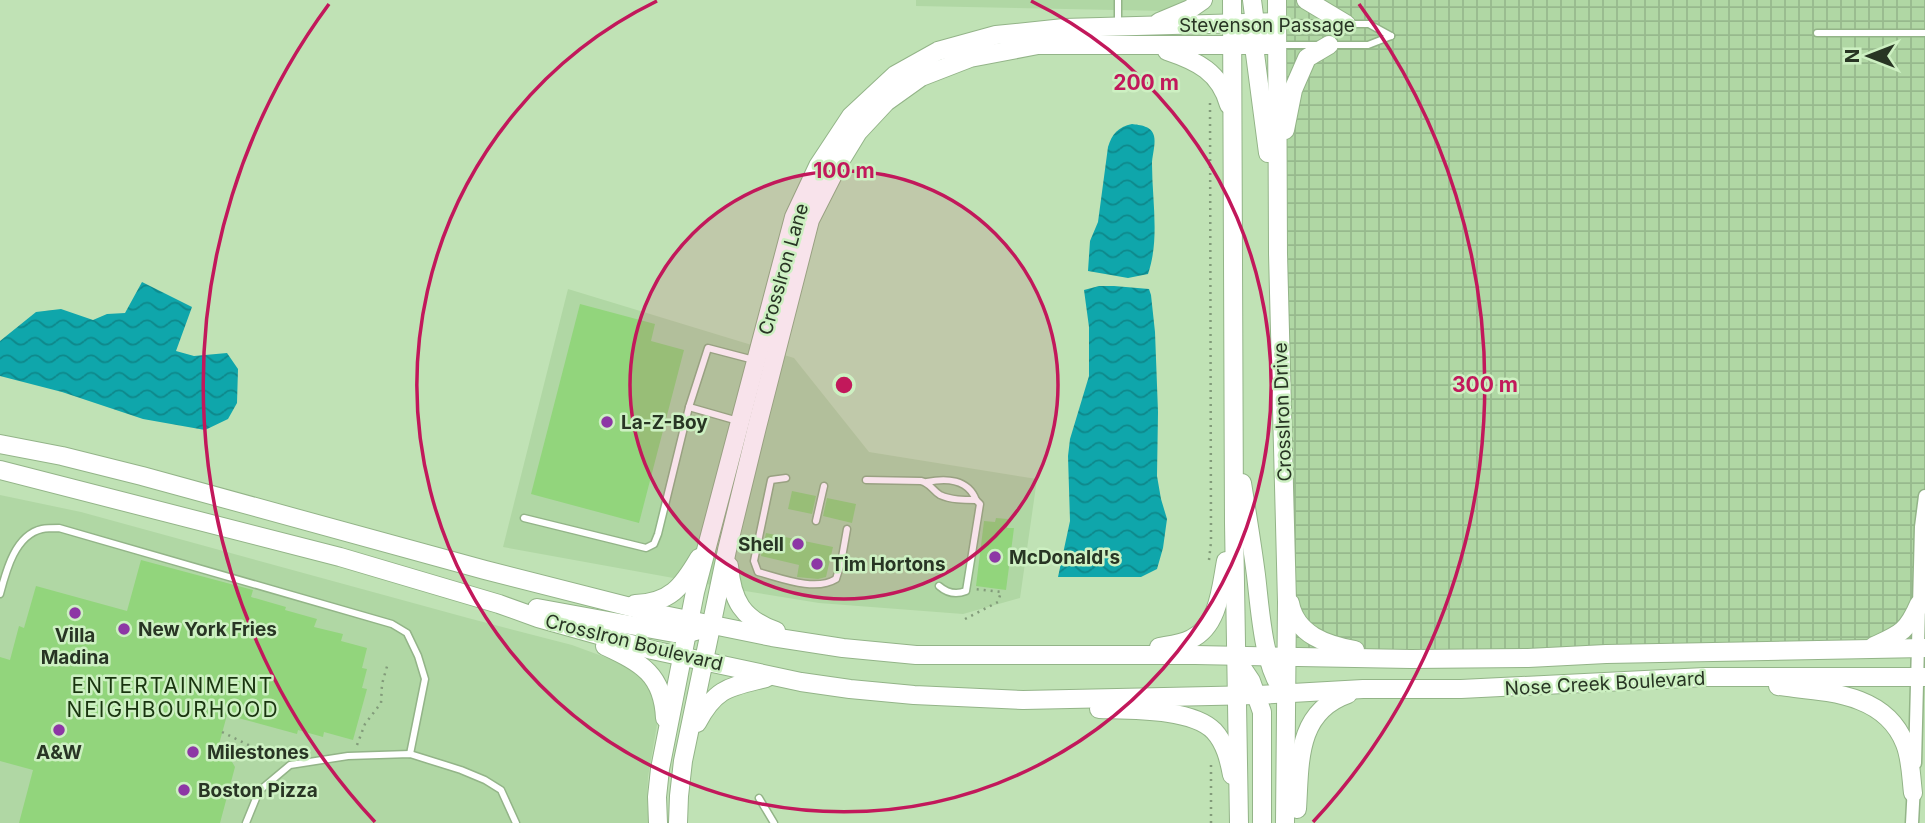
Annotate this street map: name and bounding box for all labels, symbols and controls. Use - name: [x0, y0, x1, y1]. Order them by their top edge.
- street label: Stevenson Passage: [1179, 14, 1355, 37]
- north arrow: [1834, 21, 1904, 91]
- text: N: [1841, 49, 1864, 63]
- text: 200 m: [1113, 70, 1179, 95]
- text: 100 m: [813, 158, 875, 183]
- street label: CrossIron Lane: [754, 201, 813, 338]
- street label: CrossIron Drive: [1269, 342, 1296, 482]
- text: 300 m: [1452, 372, 1518, 397]
- centre of rings: [832, 373, 856, 397]
- place label: La-Z-Boy: [621, 411, 708, 434]
- marker: La-Z-Boy: [599, 414, 615, 430]
- place label: Shell: [738, 533, 784, 556]
- marker: Shell: [790, 536, 806, 552]
- place label: McDonald's: [1009, 546, 1120, 569]
- marker: McDonald's: [987, 549, 1003, 565]
- place label: Tim Hortons: [831, 553, 946, 576]
- marker: Tim Hortons: [809, 556, 825, 572]
- marker: Villa Madina: [67, 605, 83, 621]
- street label: CrossIron Boulevard: [543, 609, 725, 676]
- place label: New York Fries: [138, 618, 277, 641]
- marker: New York Fries: [116, 621, 132, 637]
- place label: Villa Madina: [41, 624, 109, 669]
- street label: Nose Creek Boulevard: [1504, 667, 1706, 700]
- district label: ENTERTAINMENT NEIGHBOURHOOD: [66, 673, 280, 722]
- marker: A&W: [51, 722, 67, 738]
- place label: A&W: [36, 741, 82, 764]
- place label: Milestones: [207, 741, 309, 764]
- marker: Milestones: [185, 744, 201, 760]
- place label: Boston Pizza: [198, 779, 318, 802]
- marker: Boston Pizza: [176, 782, 192, 798]

